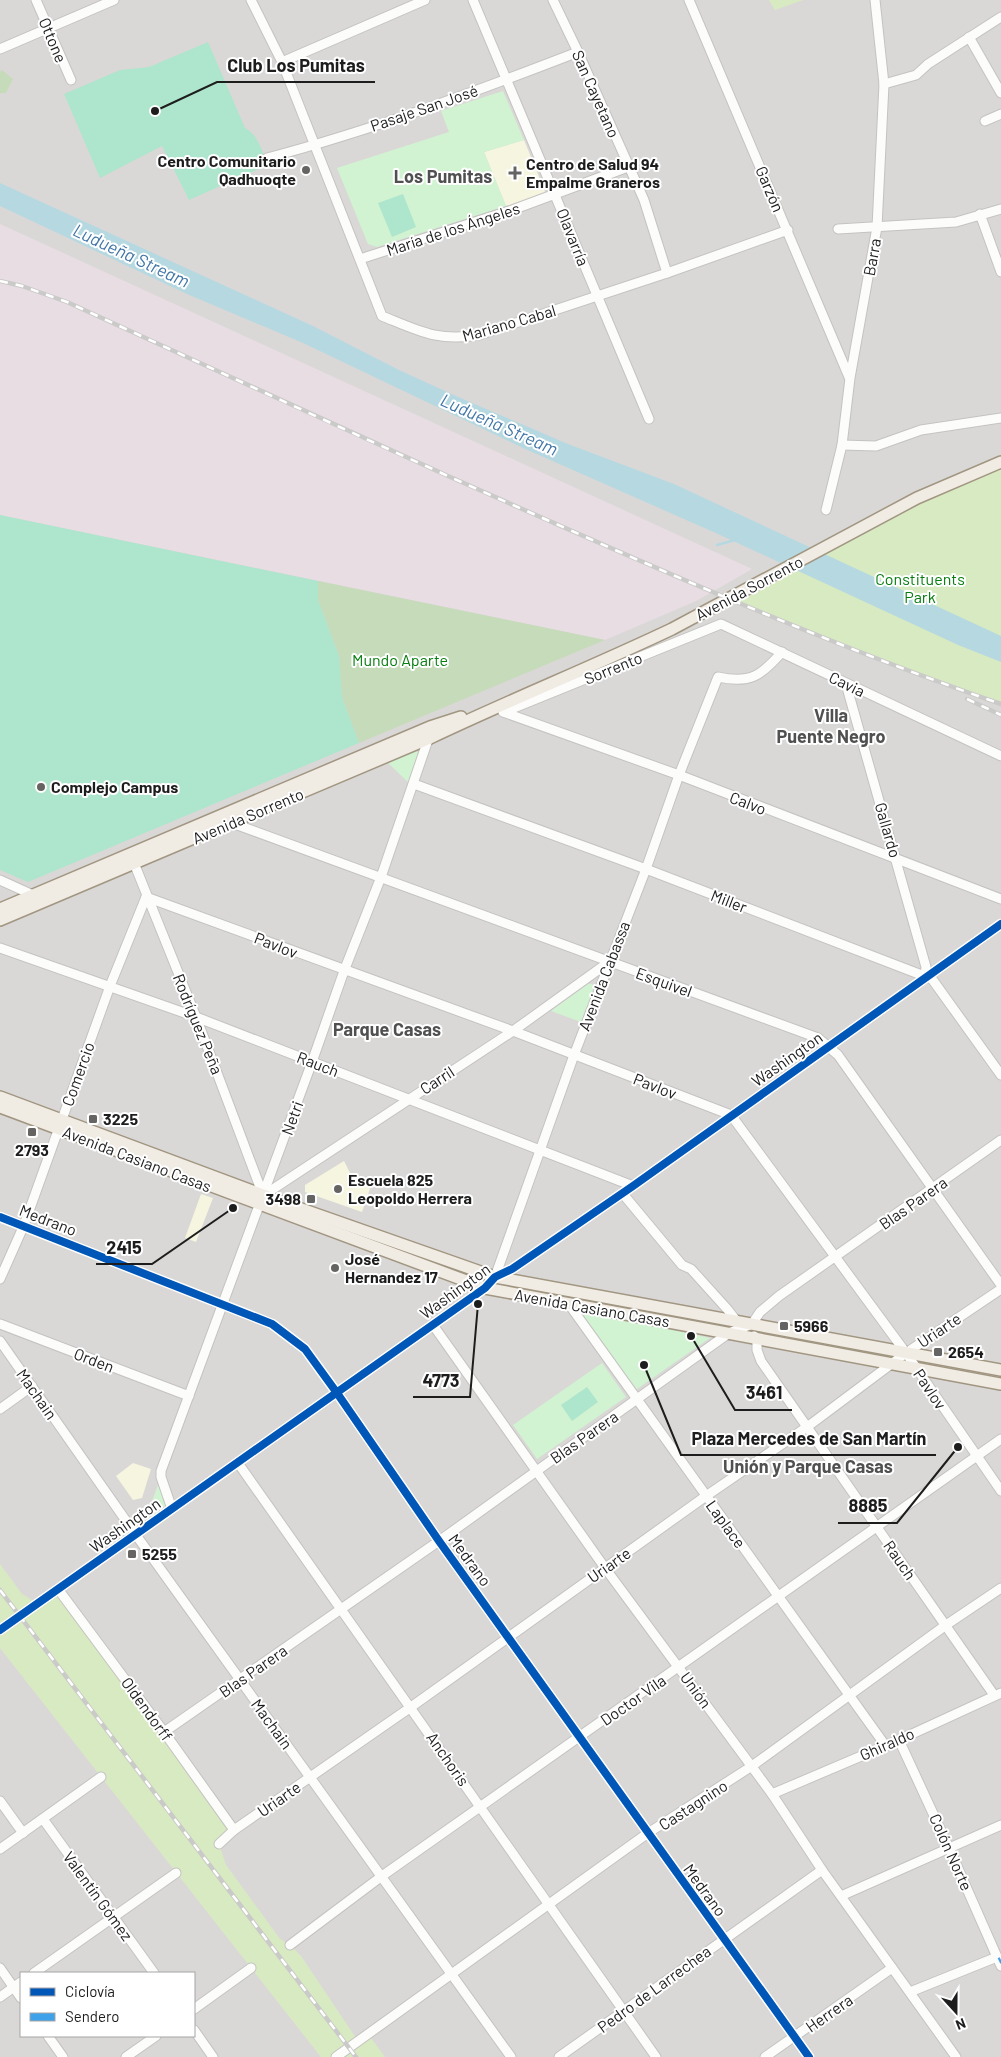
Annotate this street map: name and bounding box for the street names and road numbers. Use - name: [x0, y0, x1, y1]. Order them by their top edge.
- street label: Ottone: [36, 14, 71, 65]
- street label: San Cayetano: [569, 47, 624, 140]
- street label: Pasaje San José: [368, 80, 480, 135]
- street label: Garzón: [752, 163, 789, 215]
- street label: María de los Ángeles: [384, 198, 522, 259]
- street label: Olavarría: [553, 205, 594, 268]
- street label: Barra: [859, 237, 884, 277]
- street label: Mariano Cabal: [460, 300, 558, 345]
- street label: Avenida Sorrento: [692, 551, 806, 624]
- street label: Sorrento: [581, 647, 645, 688]
- street label: Cavia: [826, 667, 868, 700]
- street label: Avenida Sorrento: [189, 784, 306, 848]
- street label: Calvo: [727, 787, 769, 818]
- street label: Gallardo: [872, 800, 905, 860]
- street label: Miller: [708, 885, 750, 916]
- street label: Avenida Cabassa: [574, 918, 633, 1033]
- street label: Pavlov: [252, 928, 301, 962]
- street label: Esquivel: [633, 963, 695, 1000]
- street label: Rodríguez Peña: [170, 971, 227, 1077]
- street label: Washington: [748, 1027, 826, 1090]
- street label: Comercio: [57, 1039, 98, 1109]
- street label: Rauch: [294, 1047, 342, 1080]
- street label: Carril: [416, 1061, 457, 1098]
- street label: Pavlov: [631, 1069, 680, 1103]
- street label: Netri: [277, 1098, 306, 1138]
- street label: Avenida Casiano Casas: [60, 1121, 214, 1196]
- street label: Blas Parera: [875, 1172, 950, 1233]
- street label: Medrano: [17, 1200, 80, 1239]
- street label: Washington: [416, 1259, 493, 1322]
- street label: Avenida Casiano Casas: [513, 1284, 671, 1331]
- street label: Uriarte: [913, 1308, 964, 1351]
- street label: Orden: [71, 1343, 117, 1376]
- street label: Machain: [13, 1365, 62, 1423]
- street label: Pavlov: [910, 1365, 951, 1413]
- street label: Blas Parera: [546, 1406, 621, 1467]
- street label: Washington: [86, 1493, 164, 1556]
- street label: Laplace: [703, 1496, 750, 1551]
- street label: Medrano: [445, 1530, 496, 1590]
- street label: Rauch: [880, 1536, 921, 1583]
- street label: Uriarte: [583, 1543, 634, 1586]
- street label: Blas Parera: [215, 1640, 290, 1701]
- street label: Unión: [677, 1668, 716, 1712]
- street label: Doctor Vila: [596, 1670, 669, 1729]
- street label: Oldendorff: [118, 1673, 177, 1745]
- street label: Machain: [248, 1695, 297, 1753]
- street label: Ghiraldo: [857, 1723, 917, 1764]
- street label: Anchoris: [423, 1728, 474, 1789]
- street label: Castagnino: [655, 1775, 731, 1834]
- street label: Uriarte: [253, 1777, 304, 1820]
- street label: Colón Norte: [926, 1810, 977, 1893]
- street label: Valentín Gómez: [60, 1847, 137, 1944]
- street label: Medrano: [680, 1860, 731, 1920]
- street label: Pedro de Larrechea: [593, 1941, 714, 2036]
- street label: Herrera: [802, 1990, 856, 2036]

